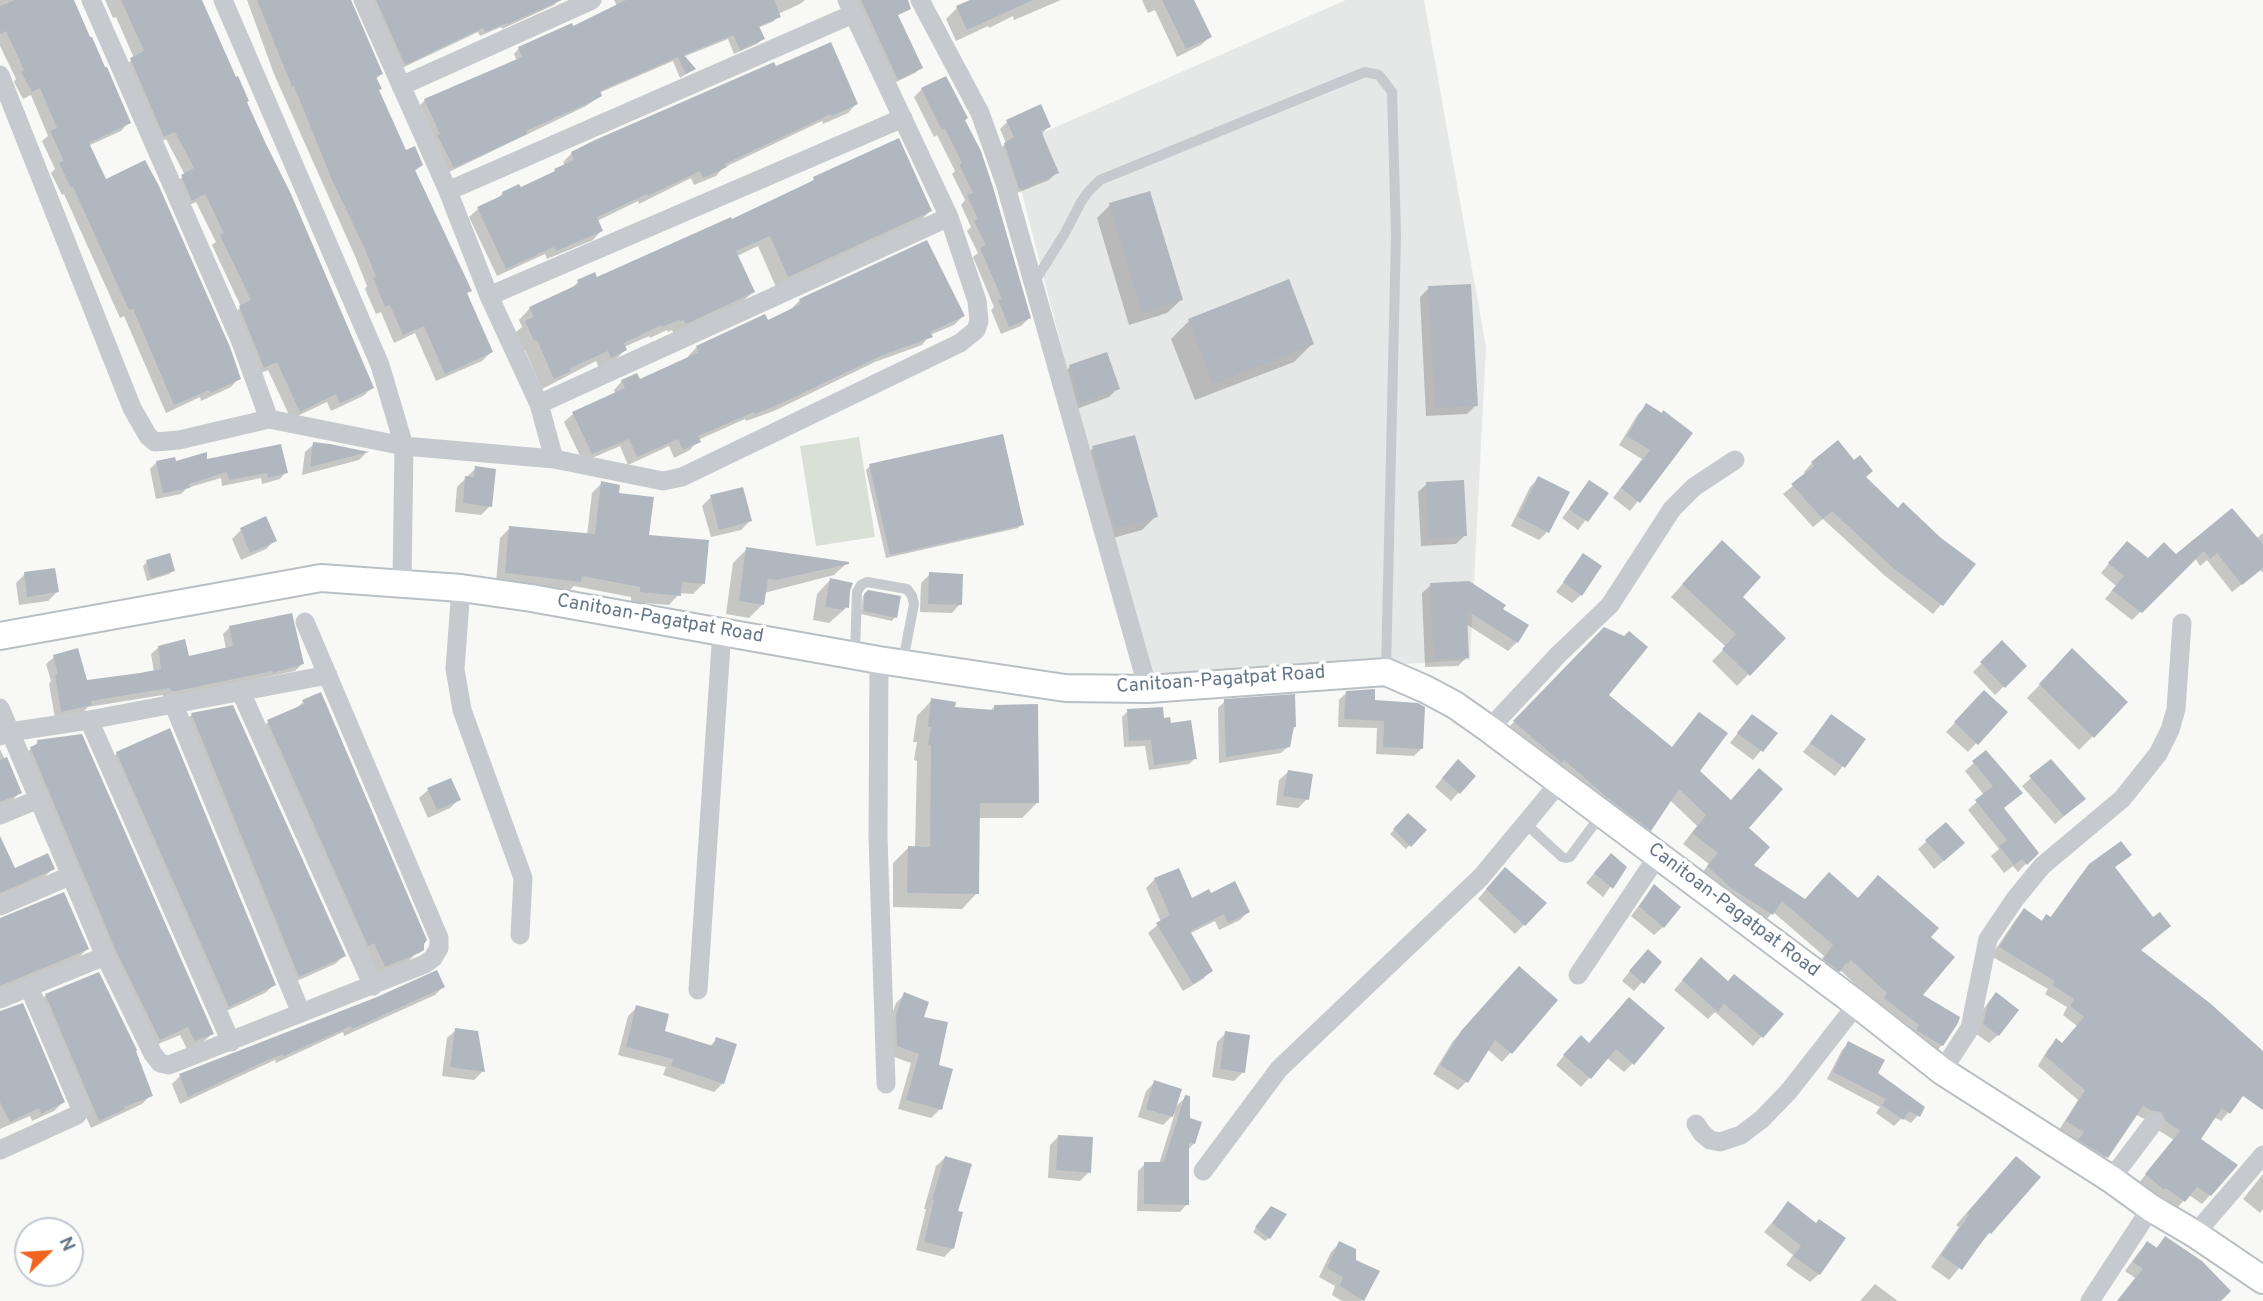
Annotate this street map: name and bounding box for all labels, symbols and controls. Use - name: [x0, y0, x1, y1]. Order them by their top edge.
- street label: Canitoan-Pagatpat Road: [555, 591, 765, 649]
- street label: Canitoan-Pagatpat Road: [1116, 662, 1326, 700]
- street label: Canitoan-Pagatpat Road: [1643, 839, 1823, 983]
- north arrow: [14, 1217, 84, 1287]
- text: N: [53, 1233, 80, 1255]

